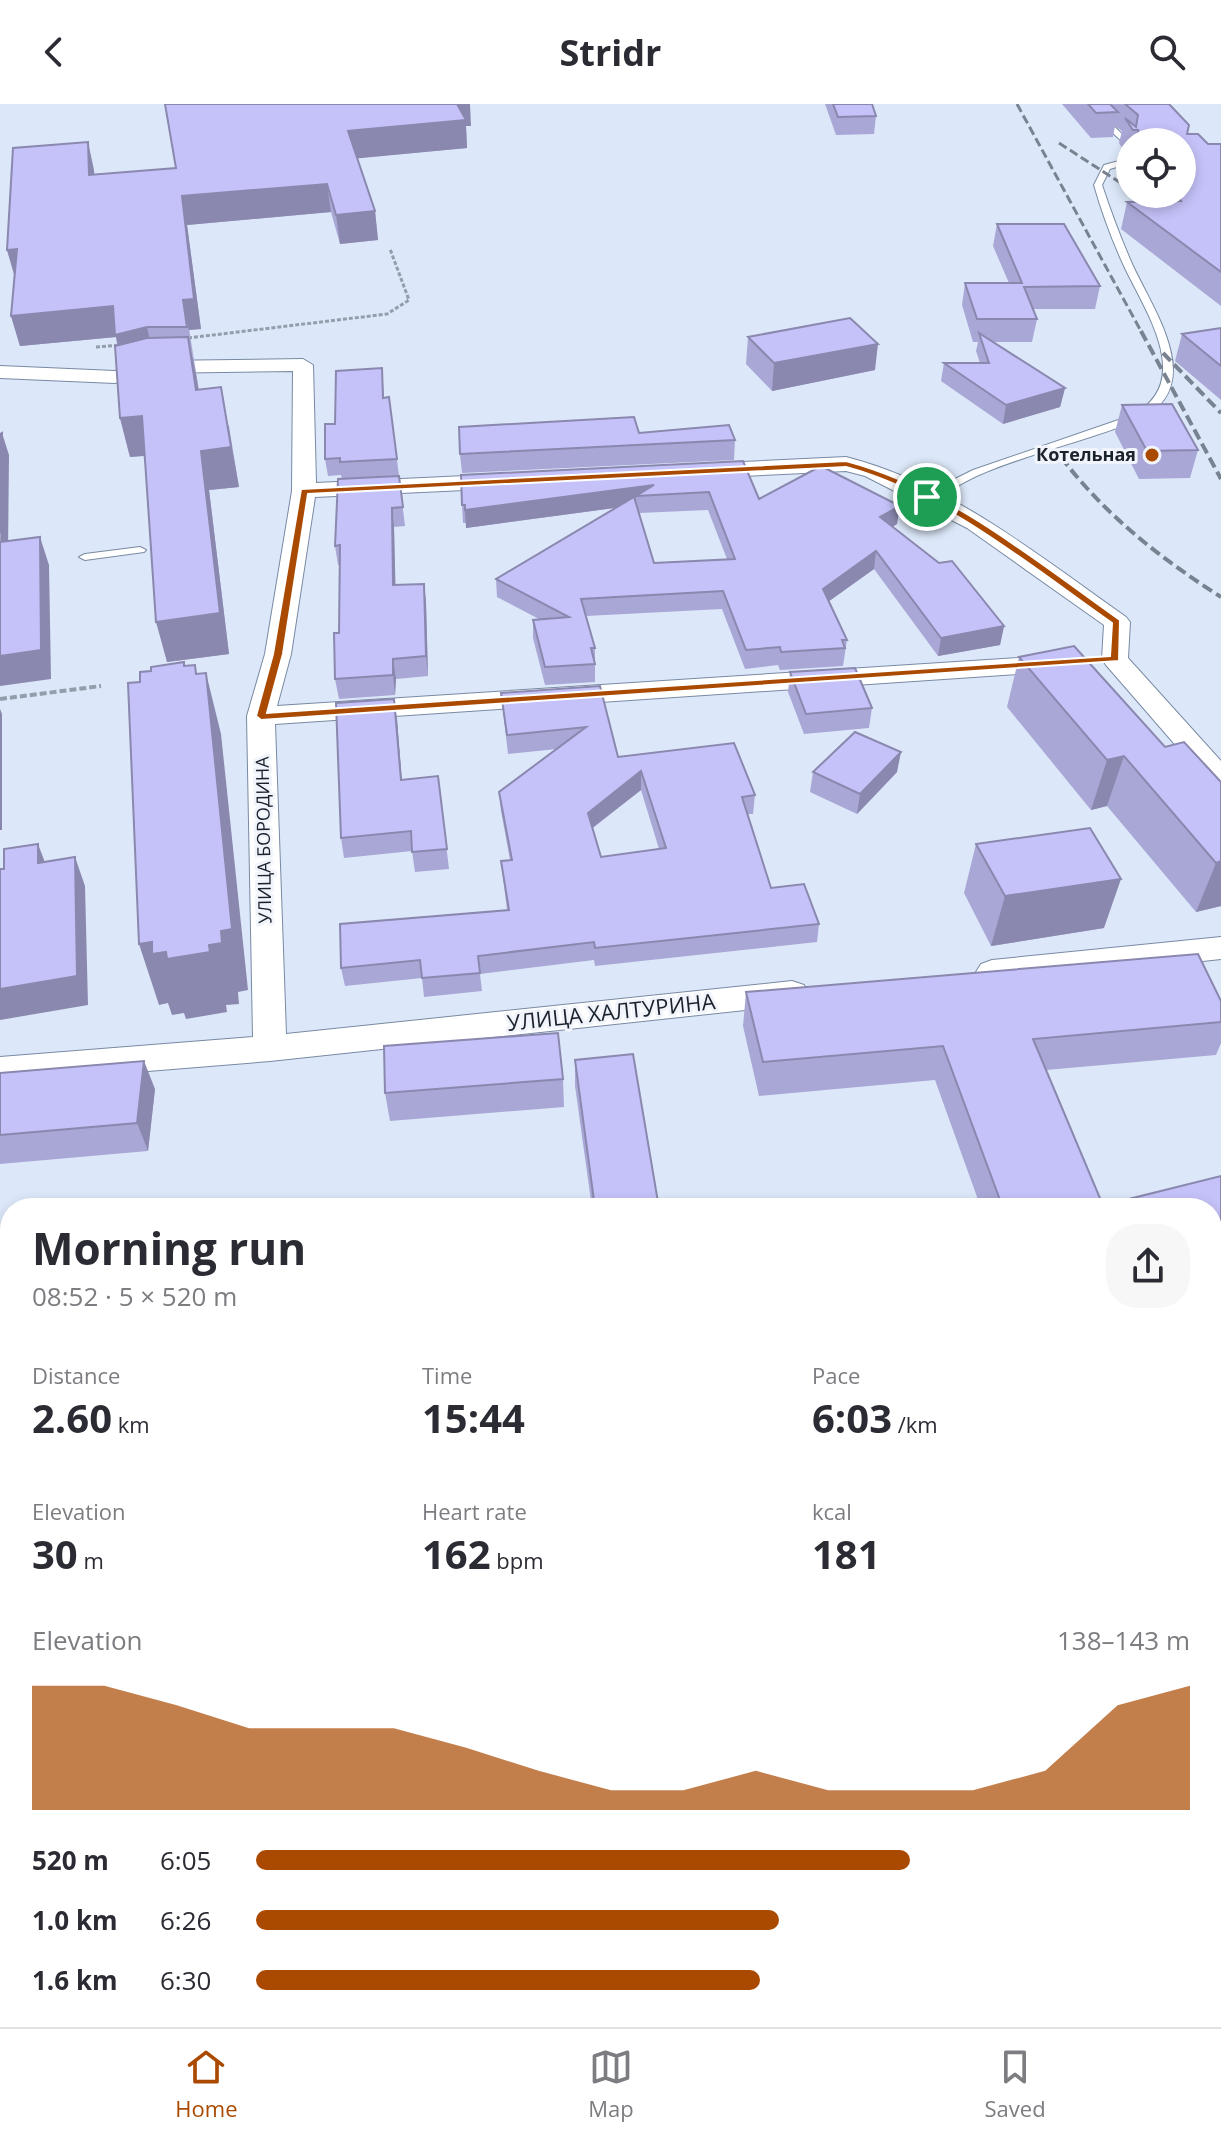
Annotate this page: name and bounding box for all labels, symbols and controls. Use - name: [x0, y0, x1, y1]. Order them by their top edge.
- text: Stridr: [560, 28, 661, 77]
- icon: back: [32, 30, 76, 74]
- icon: search: [1145, 30, 1189, 74]
- map controls: [1116, 128, 1196, 208]
- button: locate: [1116, 128, 1196, 208]
- place label: Котельная: [1036, 442, 1136, 466]
- marker: Котельная: [1143, 446, 1161, 464]
- pin: [893, 463, 961, 531]
- icon: arrive: [905, 475, 949, 519]
- street label: УЛИЦА БОРОДИНА: [250, 756, 276, 924]
- street label: УЛИЦА ХАЛТУРИНА: [505, 985, 717, 1037]
- text: Morning run: [32, 1218, 306, 1278]
- button: share: [1106, 1224, 1190, 1308]
- text: 08:52 · 5 × 520 m: [32, 1278, 237, 1314]
- text: Distance: [32, 1360, 120, 1390]
- text: Time: [422, 1360, 472, 1390]
- text: Pace: [812, 1360, 860, 1390]
- text: 2.60: [32, 1390, 112, 1445]
- text: 15:44: [422, 1390, 525, 1445]
- text: 6:03: [812, 1390, 892, 1445]
- text: km: [112, 1409, 150, 1439]
- text: /km: [892, 1409, 938, 1439]
- text: Elevation: [32, 1496, 125, 1526]
- text: Heart rate: [422, 1496, 527, 1526]
- text: kcal: [812, 1496, 852, 1526]
- text: 30: [32, 1526, 78, 1581]
- text: 162: [422, 1526, 491, 1581]
- text: 181: [812, 1526, 881, 1581]
- text: m: [78, 1545, 104, 1575]
- text: bpm: [491, 1545, 544, 1575]
- text: Elevation: [32, 1622, 142, 1658]
- text: 138–143 m: [1057, 1622, 1190, 1658]
- text: 520 m: [32, 1842, 109, 1878]
- text: 6:05: [160, 1842, 211, 1878]
- text: 1.0 km: [32, 1902, 118, 1938]
- text: 6:26: [160, 1902, 211, 1938]
- text: 1.6 km: [32, 1962, 118, 1998]
- text: 6:30: [160, 1962, 211, 1998]
- tab: Home: [175, 2045, 238, 2123]
- tab: Map: [588, 2045, 634, 2123]
- tab: Saved: [985, 2045, 1046, 2123]

